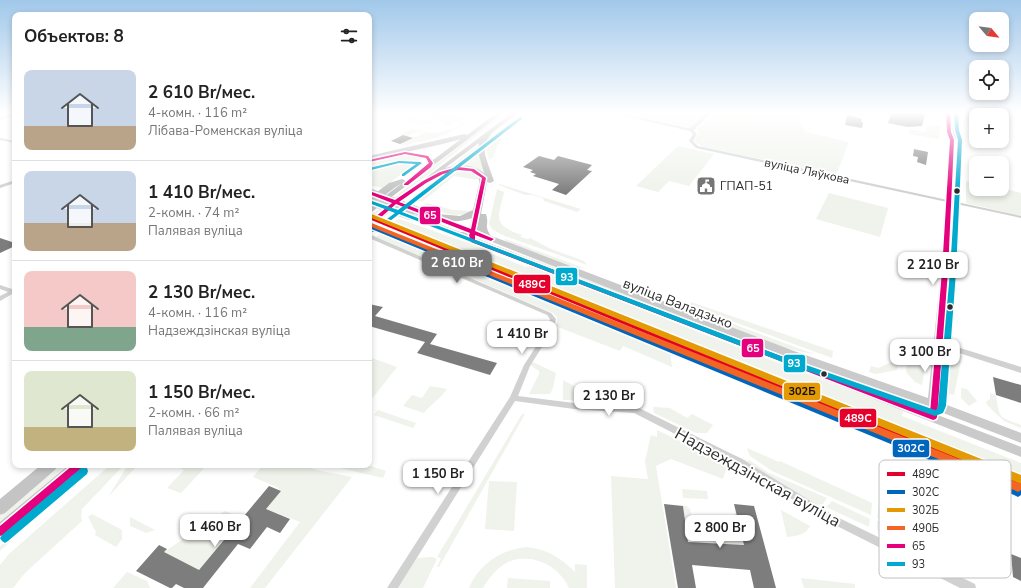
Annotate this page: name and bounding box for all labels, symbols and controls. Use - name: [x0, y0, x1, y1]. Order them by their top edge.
- north arrow: [969, 12, 1009, 52]
- map controls: [969, 12, 1009, 196]
- text: Объектов: 8: [24, 25, 124, 48]
- icon: filters: [338, 25, 360, 47]
- button: locate: [969, 60, 1009, 100]
- text: 2 610 Br/мес.: [148, 81, 255, 104]
- icon: home: [56, 86, 104, 134]
- text: 4-комн. · 116 m²: [148, 104, 247, 122]
- button: +: [969, 108, 1009, 148]
- text: Лібава-Роменская вуліца: [148, 122, 303, 140]
- street label: вуліца Ляўкова: [763, 154, 851, 188]
- button: −: [969, 156, 1009, 196]
- public building icon: ГПАП-51: [695, 175, 717, 197]
- place label: ГПАП-51: [720, 178, 773, 194]
- text: 1 410 Br/мес.: [148, 181, 255, 204]
- unlabelled marker: [952, 186, 962, 196]
- icon: home: [56, 187, 104, 235]
- text: 2-комн. · 74 m²: [148, 204, 239, 222]
- line badge: 65: [419, 206, 441, 225]
- text: 65: [423, 208, 437, 223]
- text: Палявая вуліца: [148, 222, 243, 240]
- pin: 2 610 Br: [416, 250, 498, 284]
- pin: 2 210 Br: [892, 252, 974, 286]
- text: 2 610 Br: [431, 254, 483, 272]
- text: 2 210 Br: [907, 256, 959, 274]
- line badge: 93: [555, 267, 578, 286]
- text: 93: [560, 270, 574, 285]
- line badge: 489С: [513, 274, 551, 294]
- street label: вуліца Валадзько: [620, 274, 736, 333]
- text: 489С: [518, 277, 546, 292]
- text: 2 130 Br/мес.: [148, 281, 255, 304]
- icon: home: [56, 287, 104, 335]
- unlabelled marker: [945, 302, 955, 312]
- text: 4-комн. · 116 m²: [148, 304, 247, 322]
- pin: 1 410 Br: [481, 321, 563, 355]
- text: Надзеждзінская вуліца: [148, 322, 291, 340]
- text: 1 410 Br: [496, 325, 548, 343]
- line badge: 65: [741, 338, 764, 358]
- pin: 3 100 Br: [884, 339, 966, 373]
- text: 65: [746, 341, 760, 356]
- text: 3 100 Br: [899, 343, 951, 361]
- line badge: 93: [783, 354, 806, 373]
- text: 93: [787, 356, 801, 371]
- unlabelled marker: [819, 369, 829, 379]
- text: 1 150 Br/мес.: [148, 381, 255, 404]
- line badge: 302Б: [783, 382, 821, 401]
- pin: 2 130 Br: [568, 383, 650, 417]
- text: 302Б: [788, 384, 816, 399]
- icon: home: [56, 387, 104, 435]
- text: 2 130 Br: [583, 387, 635, 405]
- text: 2-комн. · 66 m²: [148, 404, 239, 422]
- line badge: 489С: [839, 408, 877, 428]
- text: 489С: [844, 411, 872, 426]
- text: Палявая вуліца: [148, 422, 243, 440]
- street label: Надзеждзінская вуліца: [671, 422, 845, 533]
- line badge: 302С: [892, 439, 930, 458]
- text: 302С: [897, 441, 925, 456]
- legend: [879, 460, 1011, 578]
- pin: 1 150 Br: [397, 461, 479, 495]
- text: 1 150 Br: [412, 465, 464, 483]
- text: 489С: [912, 467, 939, 482]
- text: 302С: [912, 485, 939, 500]
- text: 302Б: [912, 503, 939, 518]
- pin: 1 460 Br: [174, 514, 256, 548]
- pin: 2 800 Br: [679, 515, 761, 549]
- text: 1 460 Br: [189, 518, 241, 536]
- text: 2 800 Br: [694, 519, 746, 537]
- text: 490Б: [912, 521, 939, 536]
- text: 65: [912, 539, 926, 554]
- text: 93: [912, 557, 925, 572]

